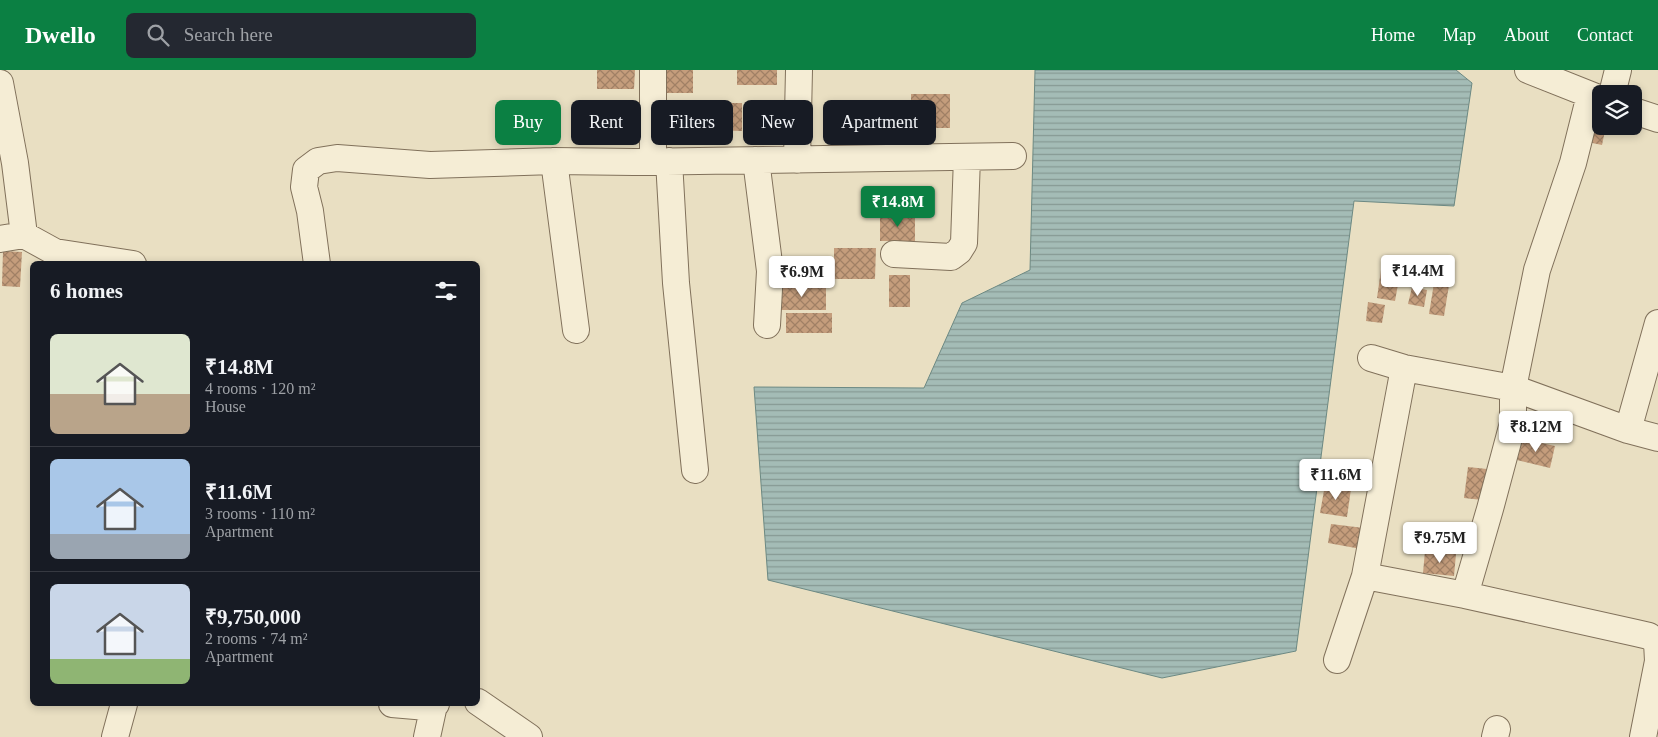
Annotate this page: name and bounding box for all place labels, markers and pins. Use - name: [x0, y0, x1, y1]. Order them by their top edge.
- pin: ₹14.8M: [857, 186, 939, 228]
- pin: ₹14.4M: [1377, 254, 1459, 297]
- pin: ₹6.9M: [767, 256, 837, 298]
- pin: ₹8.12M: [1495, 410, 1577, 453]
- pin: ₹11.6M: [1295, 458, 1377, 501]
- pin: ₹9.75M: [1399, 522, 1481, 564]

